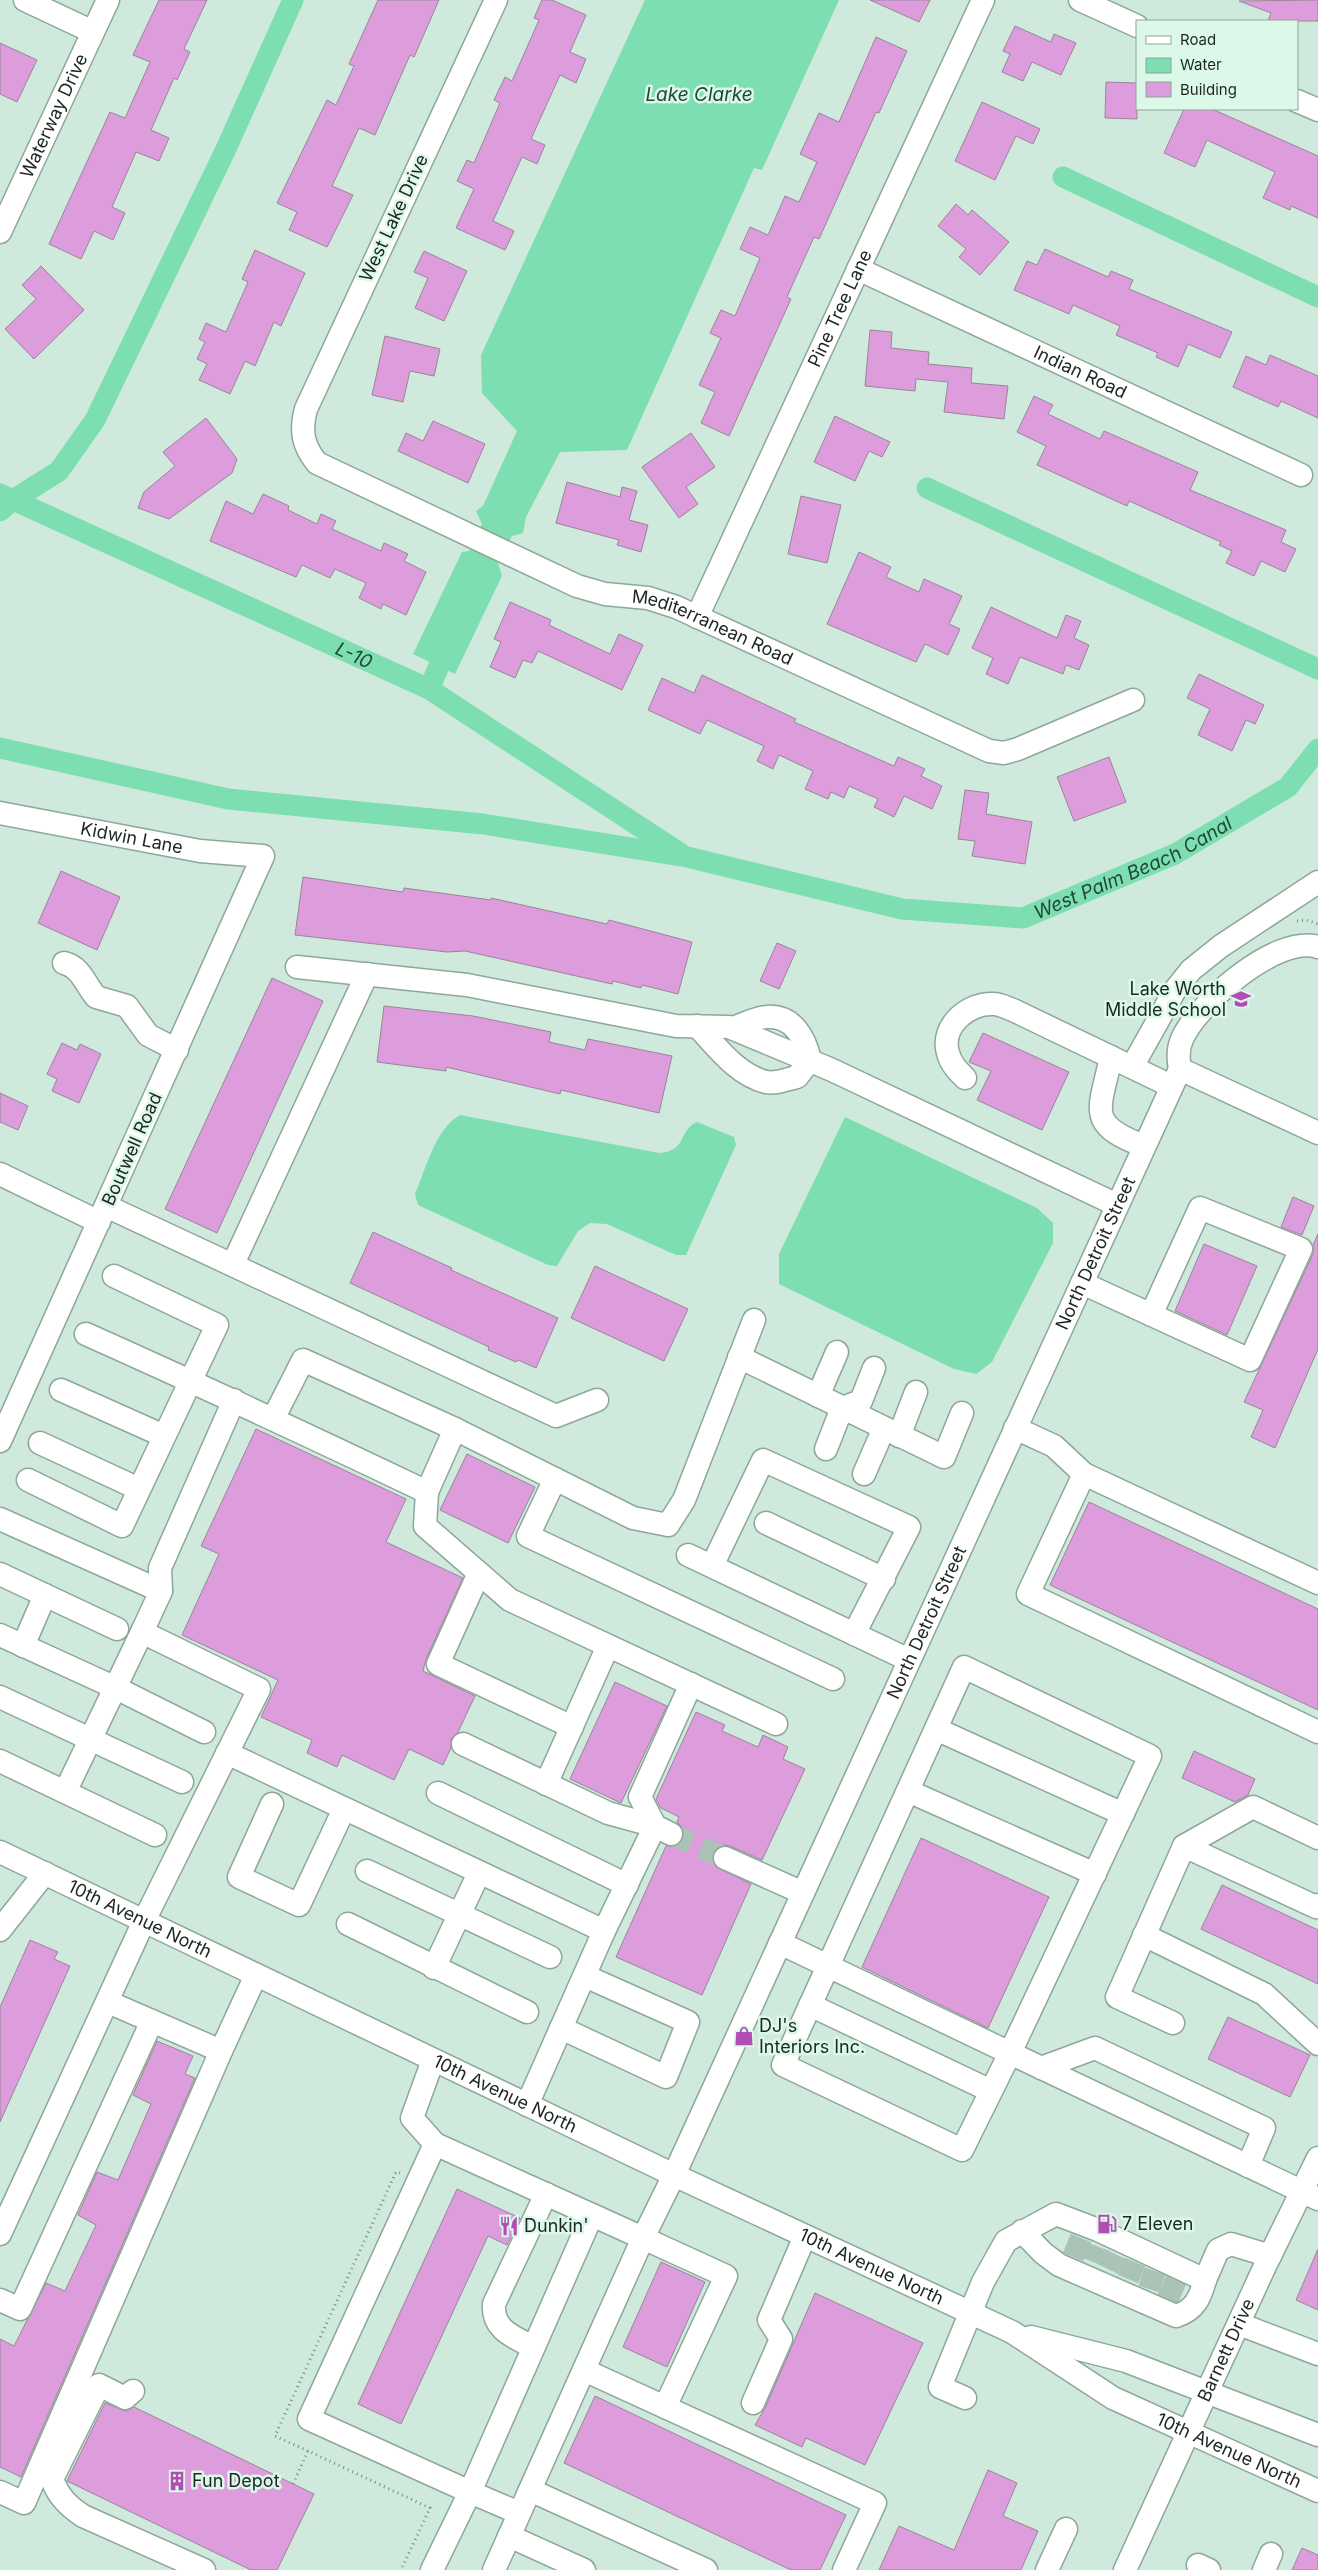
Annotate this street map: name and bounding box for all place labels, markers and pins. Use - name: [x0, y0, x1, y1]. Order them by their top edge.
- place label: Lake Worth Middle School: [1105, 978, 1226, 1020]
- school or university icon: Lake Worth Middle School: [1230, 988, 1252, 1010]
- place label: DJ's Interiors Inc.: [759, 2015, 865, 2057]
- shop icon: DJ's Interiors Inc.: [733, 2025, 755, 2047]
- fuel station icon: 7 Eleven: [1096, 2213, 1118, 2235]
- place label: 7 Eleven: [1122, 2213, 1193, 2234]
- restaurant icon: Dunkin': [498, 2215, 520, 2237]
- place label: Dunkin': [524, 2215, 589, 2236]
- building icon: Fun Depot: [166, 2470, 188, 2492]
- place label: Fun Depot: [192, 2470, 280, 2491]

